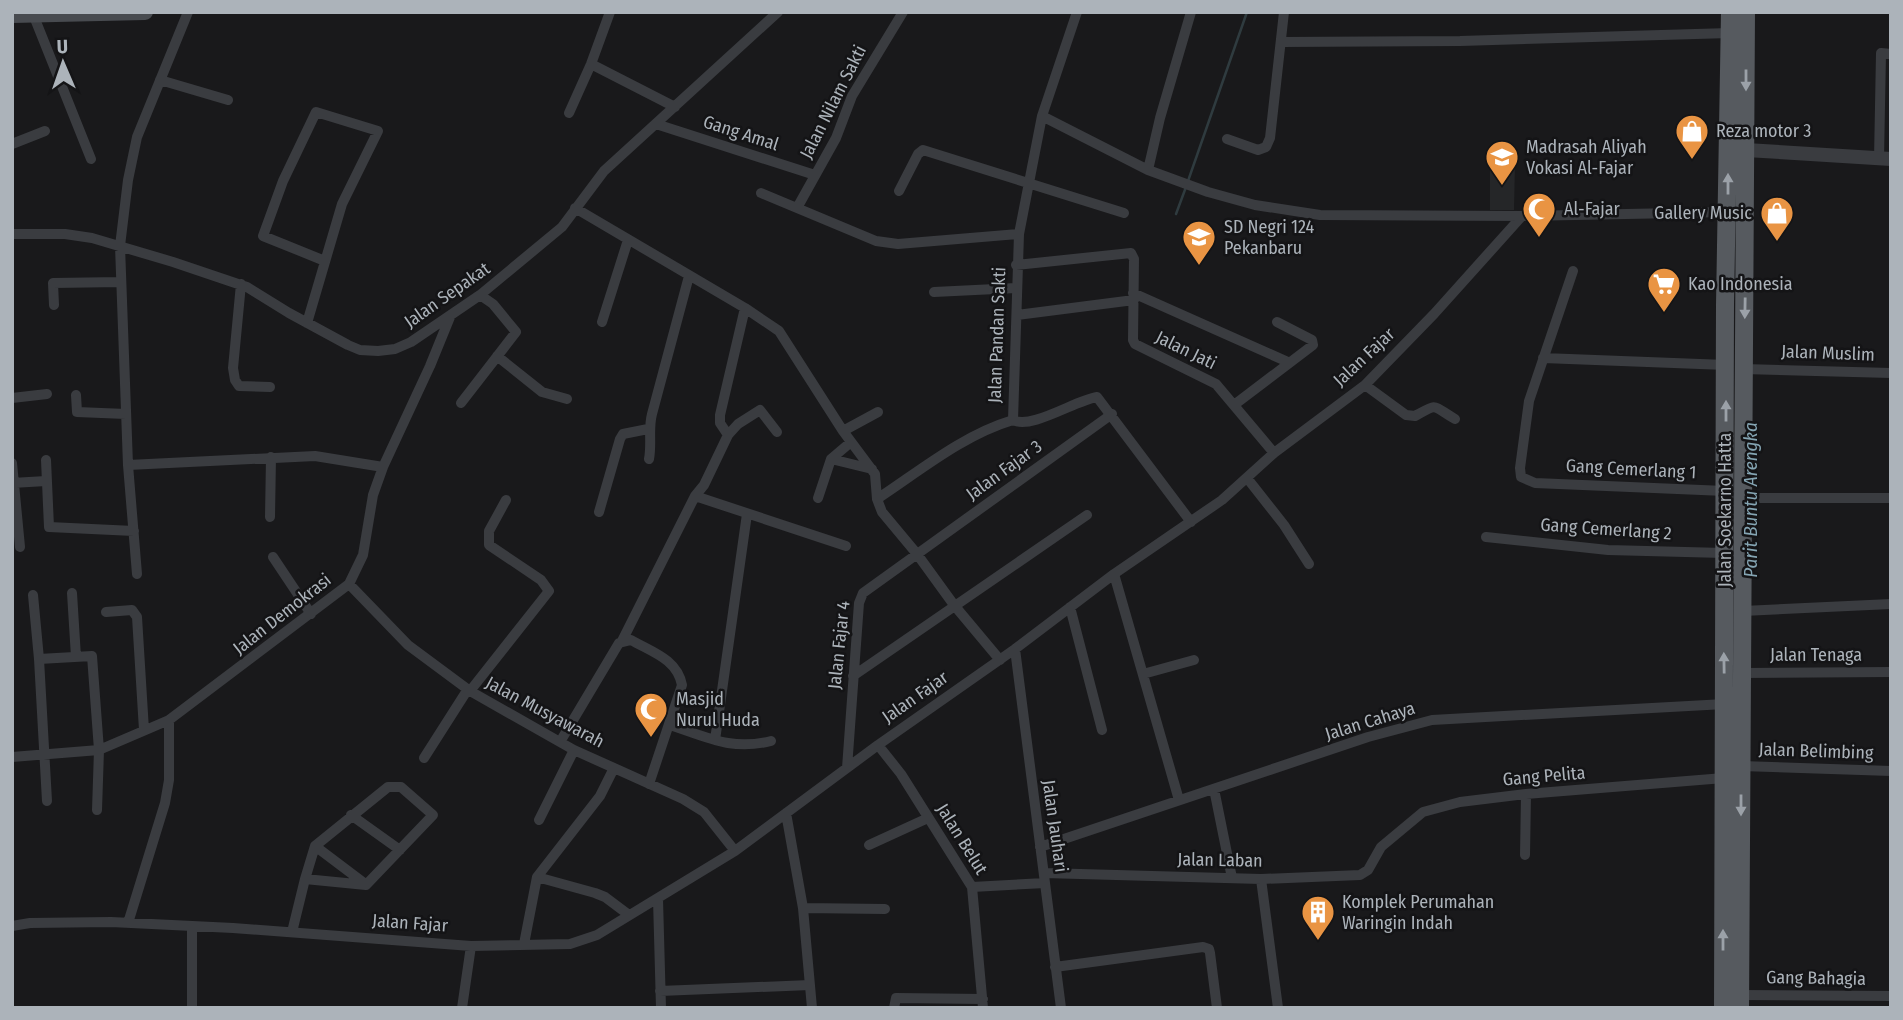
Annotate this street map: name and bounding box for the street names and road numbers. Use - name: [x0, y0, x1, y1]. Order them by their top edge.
- street label: Jalan Nilam Sakti: [795, 42, 871, 162]
- street label: Gang Amal: [701, 110, 782, 156]
- street label: Jalan Sepakat: [400, 257, 494, 333]
- street label: Jalan Pandan Sakti: [984, 267, 1010, 403]
- street label: Jalan Fajar: [1329, 323, 1400, 391]
- street label: Jalan Jati: [1152, 326, 1220, 374]
- street label: Jalan Muslim: [1781, 340, 1875, 366]
- street label: Jalan Soekarno Hatta: [1714, 433, 1736, 587]
- street label: Jalan Fajar 3: [962, 435, 1046, 505]
- street label: Gang Cemerlang 1: [1565, 455, 1697, 483]
- street label: Gang Cemerlang 2: [1540, 513, 1672, 545]
- street label: Jalan Demokrasi: [229, 569, 335, 659]
- street label: Jalan Fajar 4: [823, 599, 855, 690]
- street label: Jalan Tenaga: [1770, 644, 1862, 666]
- street label: Jalan Fajar: [878, 666, 953, 728]
- street label: Jalan Musyawarah: [482, 671, 608, 753]
- street label: Jalan Cahaya: [1322, 697, 1418, 745]
- street label: Jalan Belimbing: [1758, 738, 1874, 764]
- street label: Gang Pelita: [1502, 761, 1586, 791]
- street label: Jalan Jauhari: [1038, 778, 1072, 874]
- street label: Jalan Belut: [932, 799, 992, 879]
- street label: Jalan Laban: [1177, 848, 1263, 872]
- street label: Jalan Fajar: [371, 909, 449, 937]
- street label: Gang Bahagia: [1766, 966, 1866, 990]

